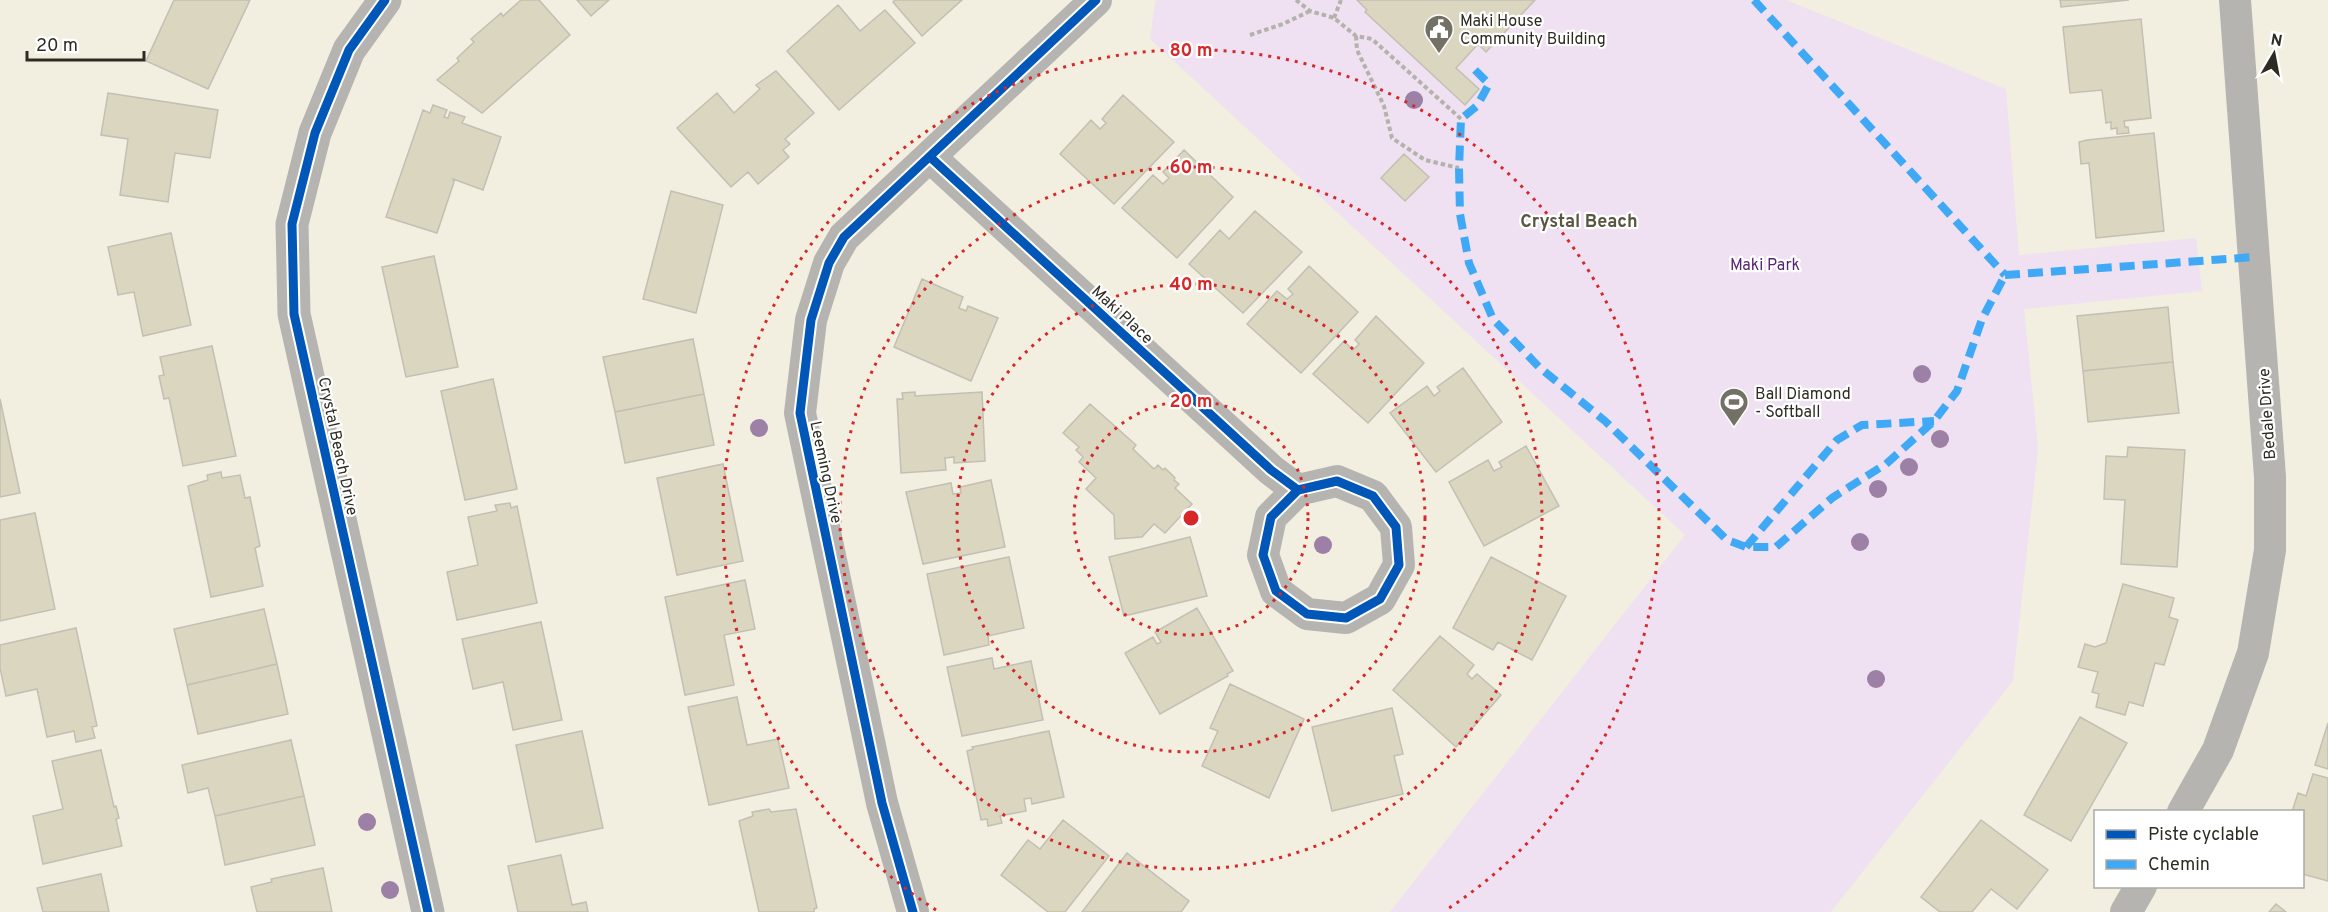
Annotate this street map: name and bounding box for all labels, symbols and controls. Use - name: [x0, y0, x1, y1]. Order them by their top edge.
- place label: Maki House Community Building: [1460, 12, 1606, 50]
- public building icon: Maki House Community Building: [1423, 13, 1455, 55]
- scale bar: [27, 24, 144, 62]
- north arrow: [2244, 24, 2304, 84]
- text: N: [2269, 30, 2284, 52]
- text: 20 m: [36, 35, 78, 58]
- text: 80 m: [1169, 40, 1213, 63]
- text: 60 m: [1169, 157, 1213, 180]
- district label: Crystal Beach: [1520, 211, 1638, 234]
- park label: Maki Park: [1730, 256, 1800, 276]
- text: 40 m: [1169, 274, 1213, 297]
- street label: Maki Place: [1087, 282, 1157, 349]
- street label: Bedale Drive: [2255, 368, 2281, 460]
- street label: Crystal Beach Drive: [313, 375, 361, 517]
- place label: Ball Diamond - Softball: [1755, 385, 1851, 423]
- sports icon: Ball Diamond - Softball: [1718, 386, 1750, 428]
- text: 20 m: [1169, 391, 1213, 414]
- street label: Leeming Drive: [804, 419, 846, 525]
- centre of rings: [1181, 508, 1201, 528]
- legend: [2094, 810, 2304, 888]
- text: Piste cyclable: [2148, 824, 2259, 847]
- text: Chemin: [2148, 854, 2210, 877]

